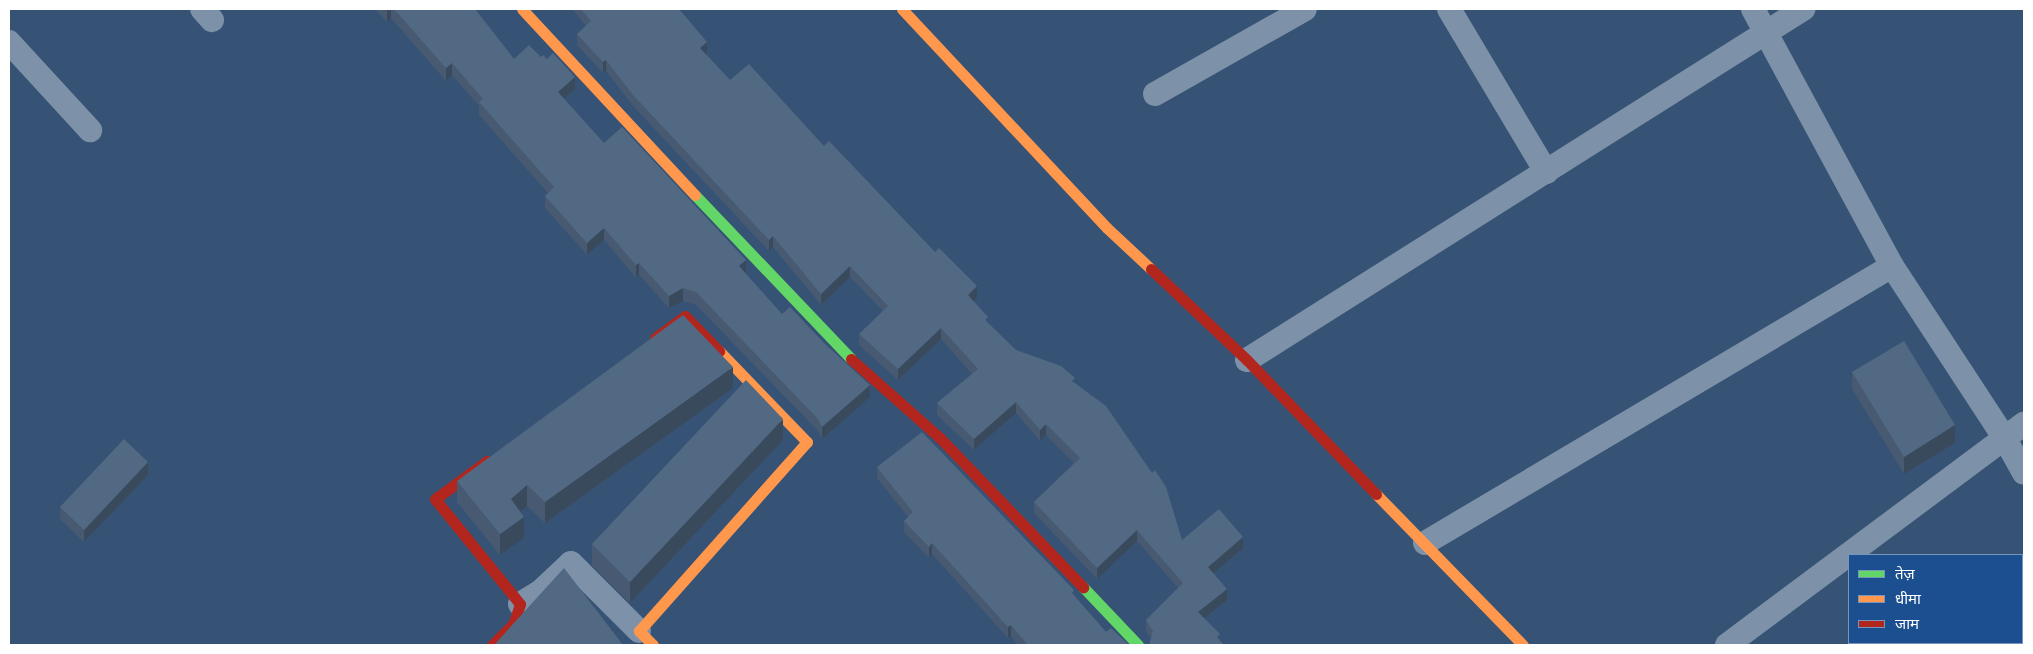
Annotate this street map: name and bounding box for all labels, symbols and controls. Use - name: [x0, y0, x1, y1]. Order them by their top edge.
- legend: [1848, 554, 2023, 644]
- text: तेज़: [1895, 563, 1915, 585]
- text: धीमा: [1895, 588, 1921, 610]
- text: जाम: [1895, 613, 1919, 635]

